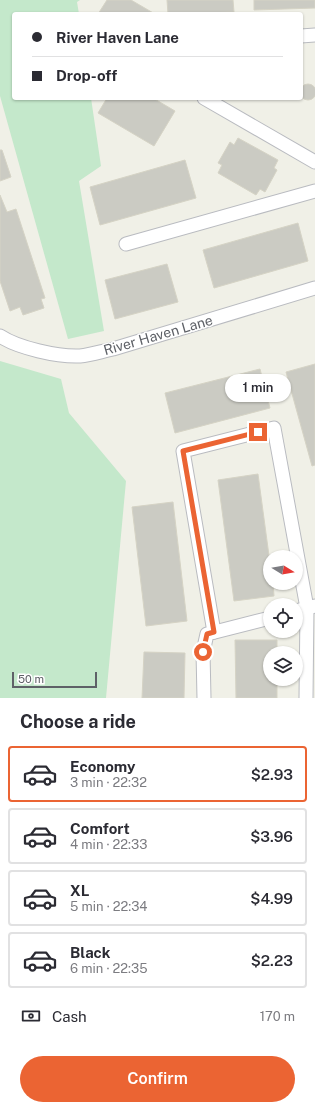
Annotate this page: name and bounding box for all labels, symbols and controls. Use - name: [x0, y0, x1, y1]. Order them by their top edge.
- text: River Haven Lane: [56, 29, 179, 46]
- text: Drop-off: [56, 67, 117, 84]
- street label: River Haven Lane: [102, 312, 214, 358]
- callout: 1 min: [225, 374, 291, 402]
- text: 1 min: [243, 380, 273, 395]
- route end: [249, 423, 267, 441]
- north arrow: [263, 550, 303, 590]
- map controls: [263, 550, 303, 686]
- button: locate: [263, 598, 303, 638]
- route start: [194, 643, 212, 661]
- button: layers: [263, 646, 303, 686]
- scale bar: [12, 670, 97, 689]
- text: 50 m: [18, 673, 44, 685]
- text: Choose a ride: [20, 711, 136, 732]
- icon: car: [22, 756, 58, 792]
- text: Economy: [70, 758, 135, 775]
- text: $2.93: [251, 766, 293, 783]
- text: 3 min · 22:32: [70, 775, 147, 790]
- icon: car: [22, 818, 58, 854]
- text: Comfort: [70, 820, 130, 837]
- text: $3.96: [250, 828, 293, 845]
- text: 4 min · 22:33: [70, 837, 147, 852]
- icon: car: [22, 880, 58, 916]
- text: XL: [70, 882, 89, 899]
- text: $4.99: [250, 890, 293, 907]
- text: 5 min · 22:34: [70, 899, 148, 914]
- icon: car: [22, 942, 58, 978]
- text: Black: [70, 944, 110, 961]
- text: $2.23: [251, 952, 293, 969]
- text: 6 min · 22:35: [70, 961, 147, 976]
- icon: cash: [20, 1005, 42, 1027]
- text: Cash: [52, 1008, 87, 1025]
- text: 170 m: [260, 1009, 295, 1024]
- button: Confirm: [20, 1056, 295, 1102]

